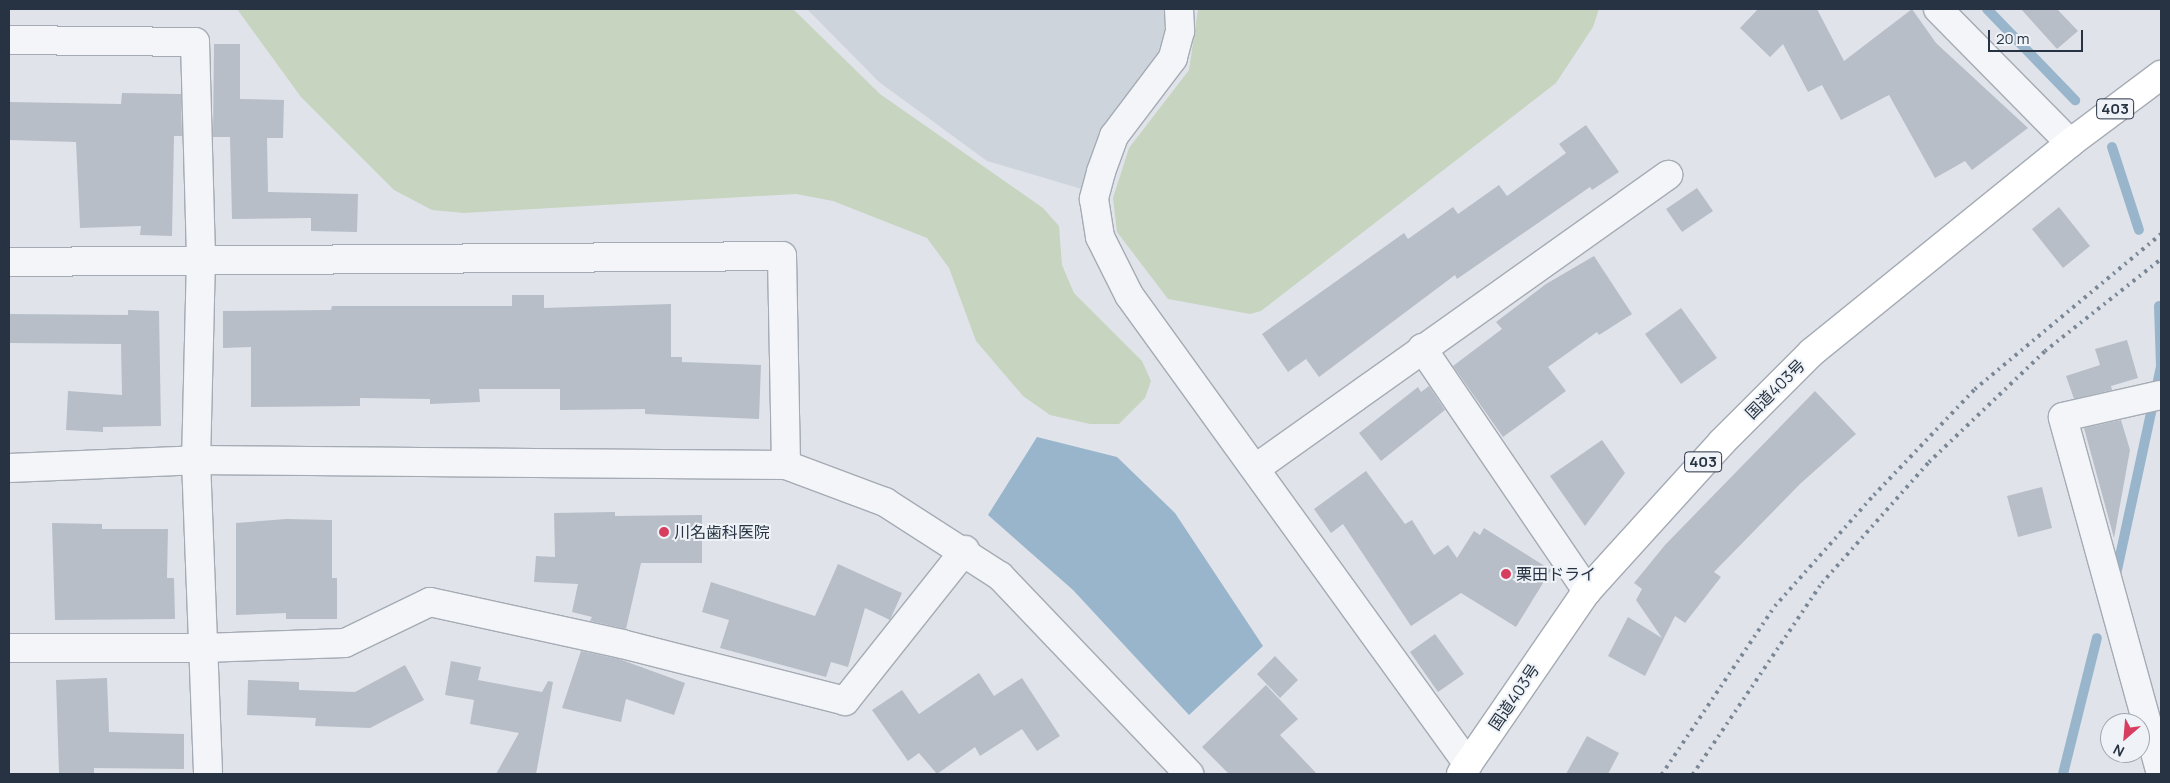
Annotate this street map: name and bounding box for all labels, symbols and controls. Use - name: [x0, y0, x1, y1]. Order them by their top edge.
- scale bar: [1990, 20, 2085, 52]
- text: 20 m: [1996, 28, 2029, 49]
- road number: 403: [2095, 96, 2135, 122]
- street label: 国道403号: [1741, 355, 1809, 423]
- road number: 403: [1683, 450, 1723, 474]
- place label: 川名歯科医院: [674, 522, 770, 542]
- marker: 川名歯科医院: [658, 526, 670, 538]
- place label: 栗田ドライ: [1516, 564, 1596, 584]
- marker: 栗田ドライ: [1500, 568, 1512, 580]
- street label: 国道403号: [1485, 660, 1543, 734]
- north arrow: [2100, 713, 2150, 763]
- text: N: [2110, 740, 2127, 762]

